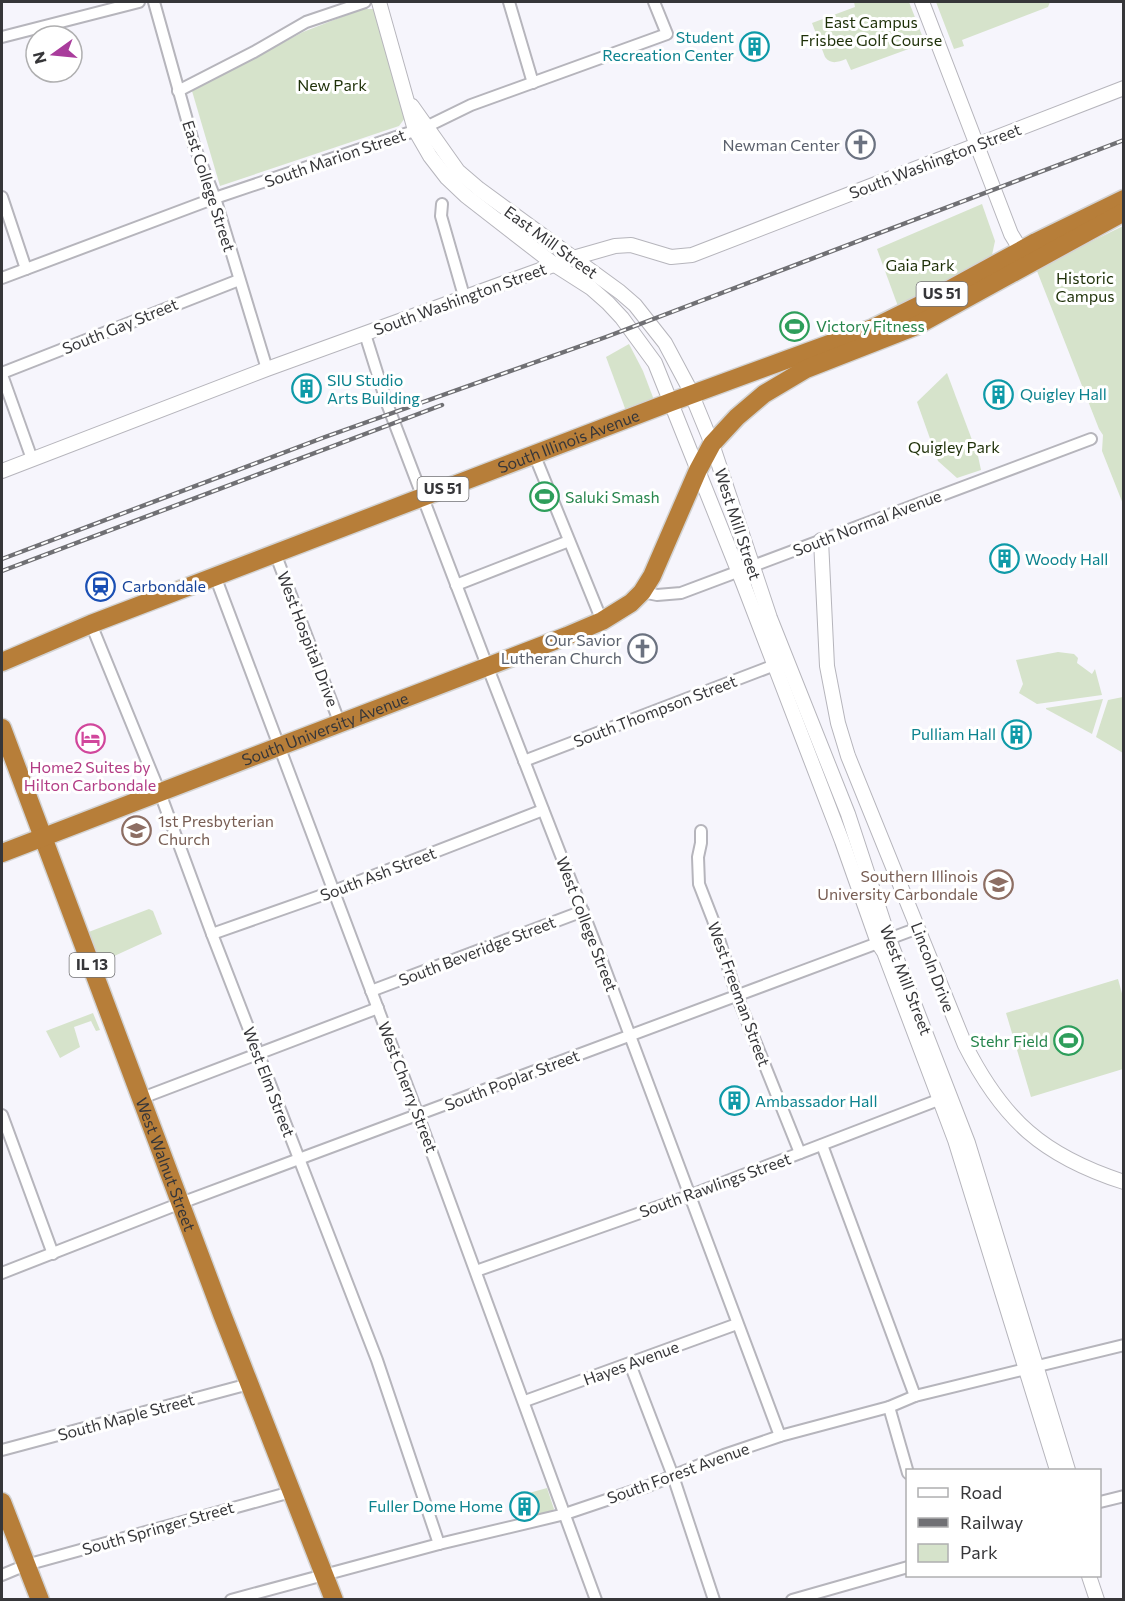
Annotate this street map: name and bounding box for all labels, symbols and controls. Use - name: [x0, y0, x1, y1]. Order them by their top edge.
- park label: East Campus Frisbee Golf Course: [800, 12, 942, 49]
- north arrow: [24, 24, 84, 84]
- place label: Student Recreation Center: [602, 27, 735, 64]
- building icon: Student Recreation Center: [739, 30, 771, 62]
- text: N: [28, 50, 50, 66]
- park label: New Park: [297, 75, 367, 94]
- street label: East College Street: [179, 118, 240, 254]
- street label: South Washington Street: [846, 119, 1024, 202]
- street label: South Marion Street: [262, 124, 408, 191]
- church icon: Newman Center: [845, 129, 877, 161]
- place label: Newman Center: [722, 135, 841, 154]
- street label: East Mill Street: [501, 201, 602, 282]
- park label: Gaia Park: [885, 255, 955, 274]
- street label: South Washington Street: [371, 258, 549, 339]
- park label: Historic Campus: [1056, 268, 1114, 305]
- road number: US 51: [916, 282, 968, 306]
- street label: South Gay Street: [59, 293, 181, 357]
- sports icon: Victory Fitness: [779, 310, 811, 342]
- place label: Victory Fitness: [816, 316, 925, 335]
- place label: SIU Studio Arts Building: [327, 370, 420, 407]
- building icon: SIU Studio Arts Building: [290, 373, 322, 405]
- building icon: Quigley Hall: [983, 378, 1015, 410]
- place label: Quigley Hall: [1020, 384, 1107, 403]
- street label: South Illinois Avenue: [495, 405, 642, 476]
- park label: Quigley Park: [908, 437, 1000, 456]
- street label: West Mill Street: [711, 466, 766, 583]
- road number: US 51: [418, 477, 468, 501]
- sports icon: Saluki Smash: [528, 481, 560, 513]
- street label: South Normal Avenue: [790, 485, 944, 560]
- place label: Saluki Smash: [565, 487, 660, 506]
- building icon: Woody Hall: [988, 543, 1020, 575]
- place label: Woody Hall: [1025, 549, 1108, 568]
- street label: West Hospital Drive: [274, 568, 343, 709]
- station icon: Carbondale: [85, 570, 117, 602]
- place label: Carbondale: [122, 576, 206, 595]
- place label: Our Savior Lutheran Church: [501, 630, 623, 667]
- church icon: Our Savior Lutheran Church: [627, 633, 659, 665]
- street label: South Thompson Street: [571, 670, 739, 750]
- street label: South University Avenue: [239, 688, 411, 769]
- building icon: Pulliam Hall: [1001, 718, 1033, 750]
- hotel icon: Home2 Suites by Hilton Carbondale: [74, 723, 106, 755]
- place label: Pulliam Hall: [911, 724, 996, 743]
- place label: Home2 Suites by Hilton Carbondale: [24, 757, 156, 794]
- place label: 1st Presbyterian Church: [158, 811, 274, 848]
- school or university icon: 1st Presbyterian Church: [121, 814, 153, 846]
- street label: South Ash Street: [317, 843, 439, 904]
- street label: West College Street: [553, 854, 622, 994]
- place label: Southern Illinois University Carbondale: [817, 866, 978, 903]
- school or university icon: Southern Illinois University Carbondale: [983, 869, 1015, 901]
- street label: South Beveridge Street: [396, 912, 558, 989]
- street label: West Freeman Street: [705, 919, 775, 1069]
- street label: Lincoln Drive: [908, 919, 959, 1015]
- street label: West Mill Street: [877, 922, 936, 1038]
- road number: IL 13: [70, 953, 115, 977]
- street label: West Cherry Street: [375, 1019, 442, 1155]
- street label: West Elm Street: [240, 1024, 299, 1140]
- sports icon: Stehr Field: [1053, 1025, 1085, 1057]
- place label: Stehr Field: [970, 1031, 1048, 1050]
- street label: South Poplar Street: [442, 1045, 582, 1114]
- building icon: Ambassador Hall: [718, 1085, 750, 1117]
- place label: Ambassador Hall: [755, 1091, 877, 1110]
- street label: West Walnut Street: [132, 1095, 200, 1234]
- street label: South Rawlings Street: [636, 1148, 794, 1221]
- street label: Hayes Avenue: [580, 1336, 681, 1389]
- street label: South Maple Street: [56, 1389, 197, 1444]
- street label: South Forest Avenue: [604, 1438, 751, 1507]
- legend: [906, 1469, 1101, 1577]
- text: Road: [960, 1481, 1002, 1503]
- building icon: Fuller Dome Home: [508, 1490, 540, 1522]
- place label: Fuller Dome Home: [368, 1496, 503, 1515]
- street label: South Springer Street: [80, 1497, 236, 1558]
- text: Railway: [960, 1511, 1023, 1533]
- text: Park: [960, 1541, 998, 1563]

